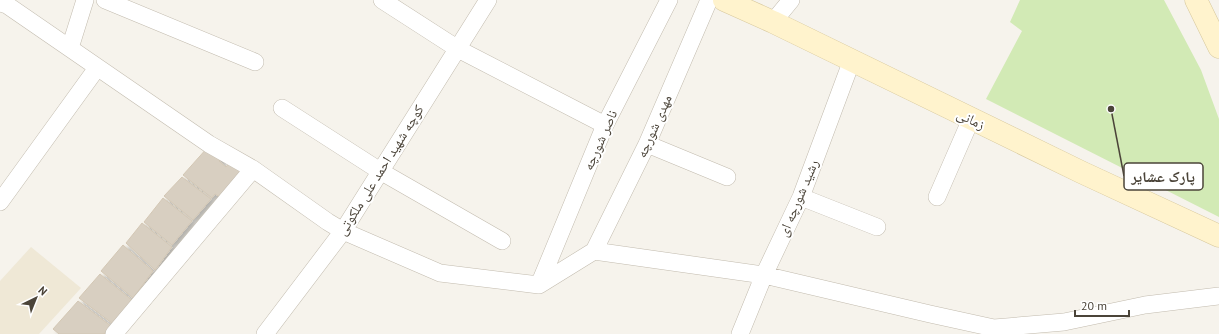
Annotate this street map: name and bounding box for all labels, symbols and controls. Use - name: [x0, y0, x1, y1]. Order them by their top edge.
- street label: مهدی شورچه: [632, 92, 676, 160]
- street label: کوچه شهید احمد علی ملکوتی: [332, 101, 428, 239]
- street label: زمانی: [954, 105, 988, 133]
- street label: ناصر شورچه: [579, 107, 621, 173]
- street label: رشید شورچه ای: [774, 157, 822, 239]
- callout: پارک عشایر: [1124, 163, 1203, 190]
- text: پارک عشایر: [1130, 167, 1195, 186]
- north arrow: [16, 278, 56, 318]
- text: N: [35, 283, 50, 298]
- scale bar: [1075, 292, 1129, 318]
- text: 20 m: [1081, 298, 1107, 313]

